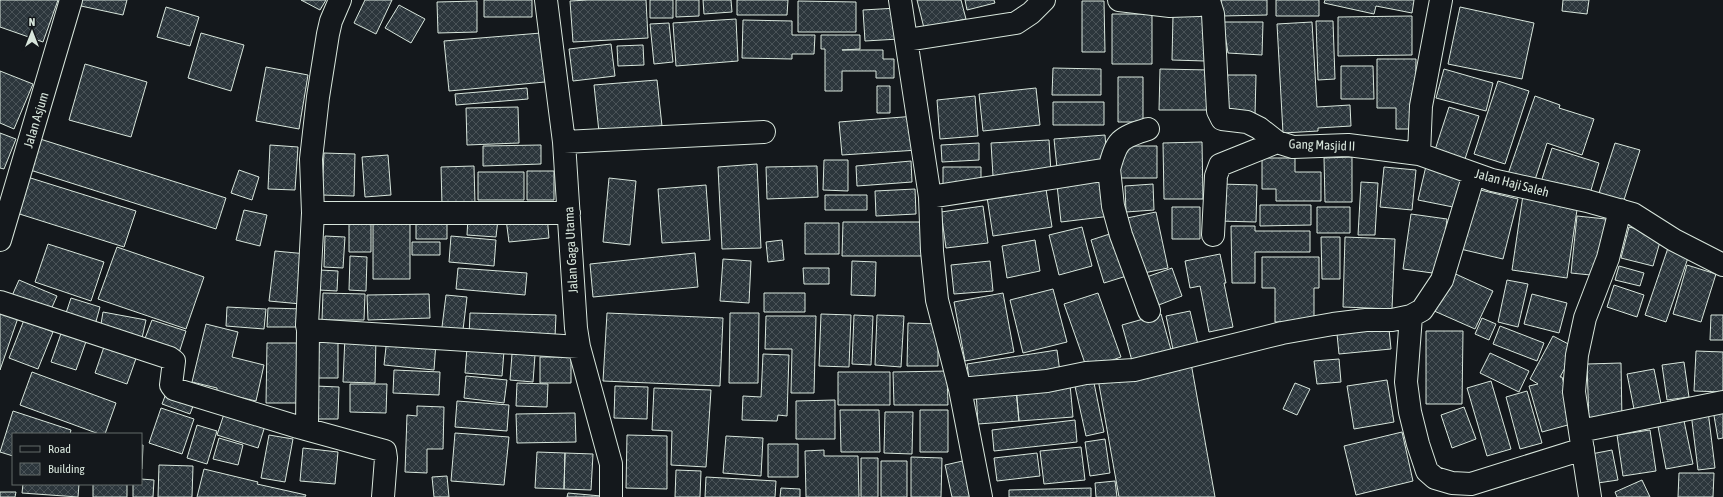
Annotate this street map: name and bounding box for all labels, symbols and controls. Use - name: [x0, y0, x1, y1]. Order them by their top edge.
- north arrow: [12, 12, 52, 52]
- text: N: [29, 16, 35, 28]
- street label: Jalan Asjum: [20, 90, 52, 150]
- street label: Gang Masjid II: [1289, 136, 1355, 154]
- street label: Jalan Haji Saleh: [1473, 166, 1551, 200]
- street label: Jalan Gaga Utama: [561, 206, 581, 294]
- legend: [12, 433, 142, 485]
- text: Road: [48, 442, 71, 456]
- text: Building: [48, 462, 86, 476]

